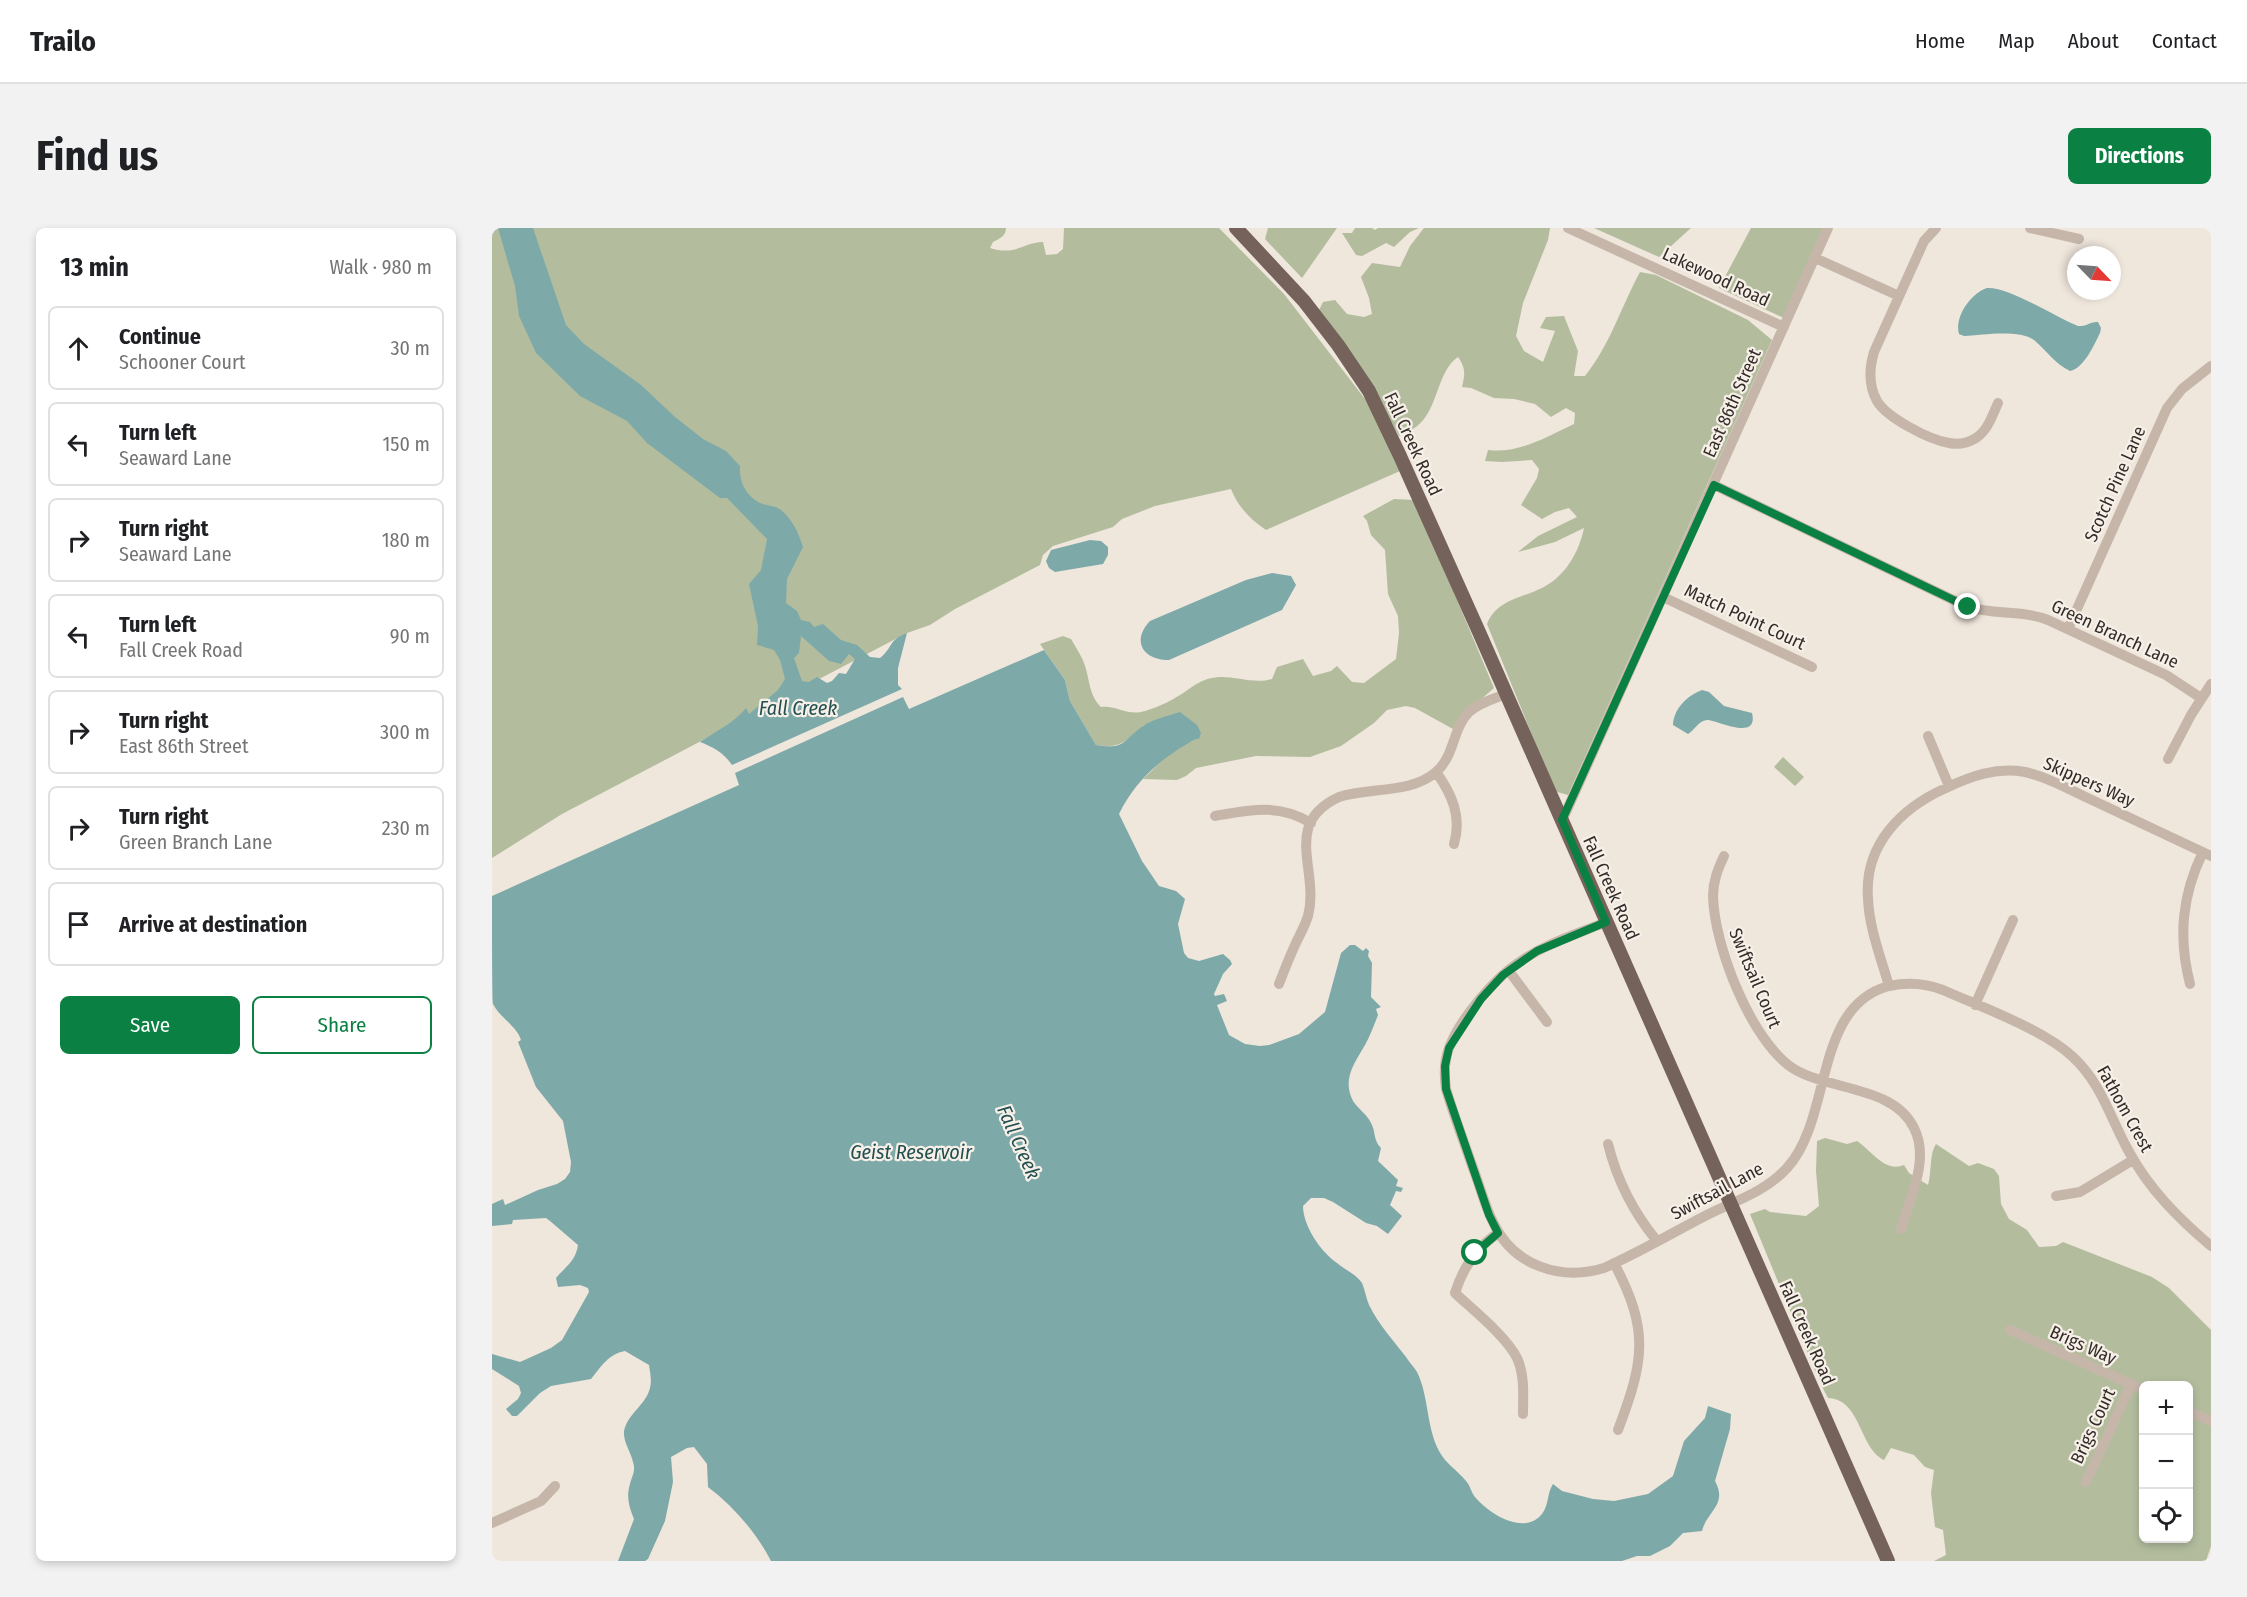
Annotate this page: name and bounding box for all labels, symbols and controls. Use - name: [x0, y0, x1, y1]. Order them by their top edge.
- text: Trailo: [30, 25, 96, 58]
- text: Home: [1915, 28, 1965, 54]
- text: Map: [1998, 28, 2035, 54]
- text: About: [2068, 28, 2119, 54]
- text: Contact: [2152, 28, 2217, 54]
- button: Directions: [2068, 128, 2211, 184]
- text: Find us: [36, 131, 158, 181]
- street label: Lakewood Road: [1659, 243, 1773, 311]
- north arrow: [2067, 246, 2121, 300]
- text: 13 min: [60, 252, 129, 283]
- text: Walk · 980 m: [330, 255, 432, 279]
- text: Continue: [119, 323, 201, 350]
- icon: ahead: [62, 332, 95, 365]
- text: 30 m: [390, 336, 430, 360]
- street label: East 86th Street: [1698, 345, 1766, 461]
- text: Schooner Court: [119, 350, 245, 374]
- street label: Fall Creek Road: [1379, 389, 1447, 499]
- text: Turn left: [119, 419, 197, 446]
- street label: Scotch Pine Lane: [2080, 423, 2150, 545]
- icon: left: [62, 428, 95, 461]
- text: 150 m: [383, 432, 430, 456]
- text: Seaward Lane: [119, 446, 232, 470]
- text: Turn right: [119, 515, 208, 542]
- icon: right: [62, 524, 95, 557]
- text: 180 m: [382, 528, 430, 552]
- text: Seaward Lane: [119, 542, 232, 566]
- street label: Match Point Court: [1681, 579, 1809, 655]
- route end: [1954, 593, 1980, 619]
- street label: Green Branch Lane: [2048, 595, 2182, 673]
- text: Turn left: [119, 611, 197, 638]
- icon: left: [62, 620, 95, 653]
- text: 90 m: [390, 624, 430, 648]
- text: Fall Creek Road: [119, 638, 243, 662]
- water label: Fall Creek: [759, 696, 837, 720]
- text: Turn right: [119, 707, 208, 734]
- icon: right: [62, 716, 95, 749]
- text: 300 m: [380, 720, 430, 744]
- text: East 86th Street: [119, 734, 248, 758]
- street label: Skippers Way: [2040, 752, 2138, 812]
- text: Turn right: [119, 803, 208, 830]
- icon: right: [62, 812, 95, 845]
- text: 230 m: [382, 816, 430, 840]
- text: Green Branch Lane: [119, 830, 272, 854]
- street label: Fall Creek Road: [1578, 833, 1644, 943]
- icon: arrive: [62, 908, 95, 941]
- text: Arrive at destination: [119, 911, 307, 938]
- street label: Swiftsail Court: [1724, 925, 1786, 1031]
- button: Save: [60, 996, 240, 1054]
- button: Share: [252, 996, 432, 1054]
- street label: Fathom Crest: [2092, 1062, 2158, 1156]
- water label: Fall Creek: [992, 1101, 1046, 1183]
- water label: Geist Reservoir: [850, 1140, 973, 1164]
- street label: Swiftsail Lane: [1667, 1157, 1767, 1225]
- route start: [1461, 1239, 1487, 1265]
- street label: Fall Creek Road: [1774, 1278, 1840, 1388]
- street label: Brigs Way: [2046, 1321, 2120, 1369]
- map controls: [2139, 1381, 2193, 1543]
- button: +: [2139, 1381, 2193, 1435]
- street label: Brigs Court: [2066, 1385, 2120, 1467]
- button: −: [2139, 1435, 2193, 1489]
- button: locate: [2139, 1489, 2193, 1543]

